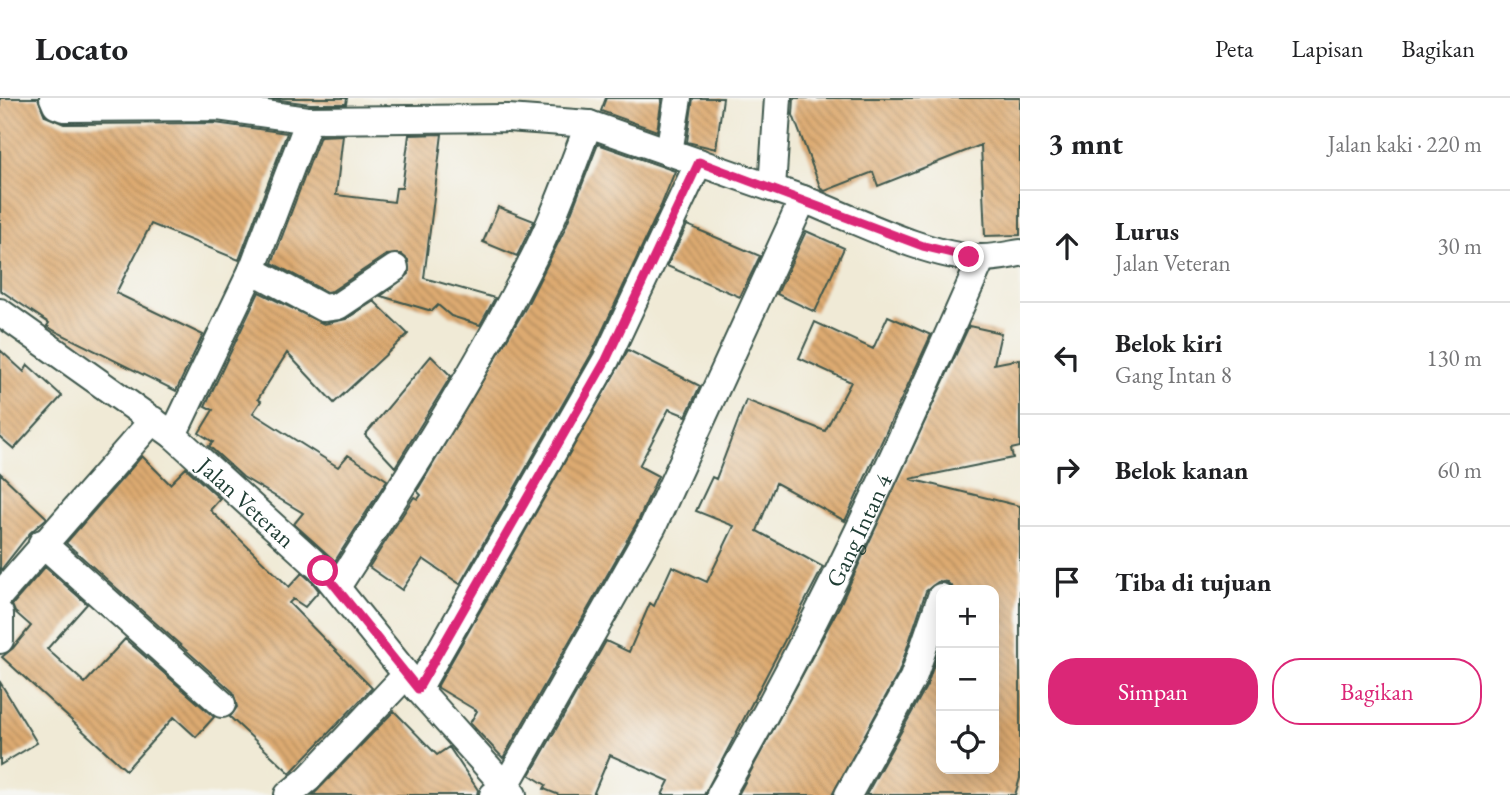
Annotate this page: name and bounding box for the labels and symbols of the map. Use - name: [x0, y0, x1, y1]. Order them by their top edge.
- route end: [953, 241, 984, 272]
- street label: Jalan Veteran: [190, 449, 302, 554]
- street label: Gang Intan 4: [818, 468, 899, 592]
- route start: [307, 555, 338, 586]

